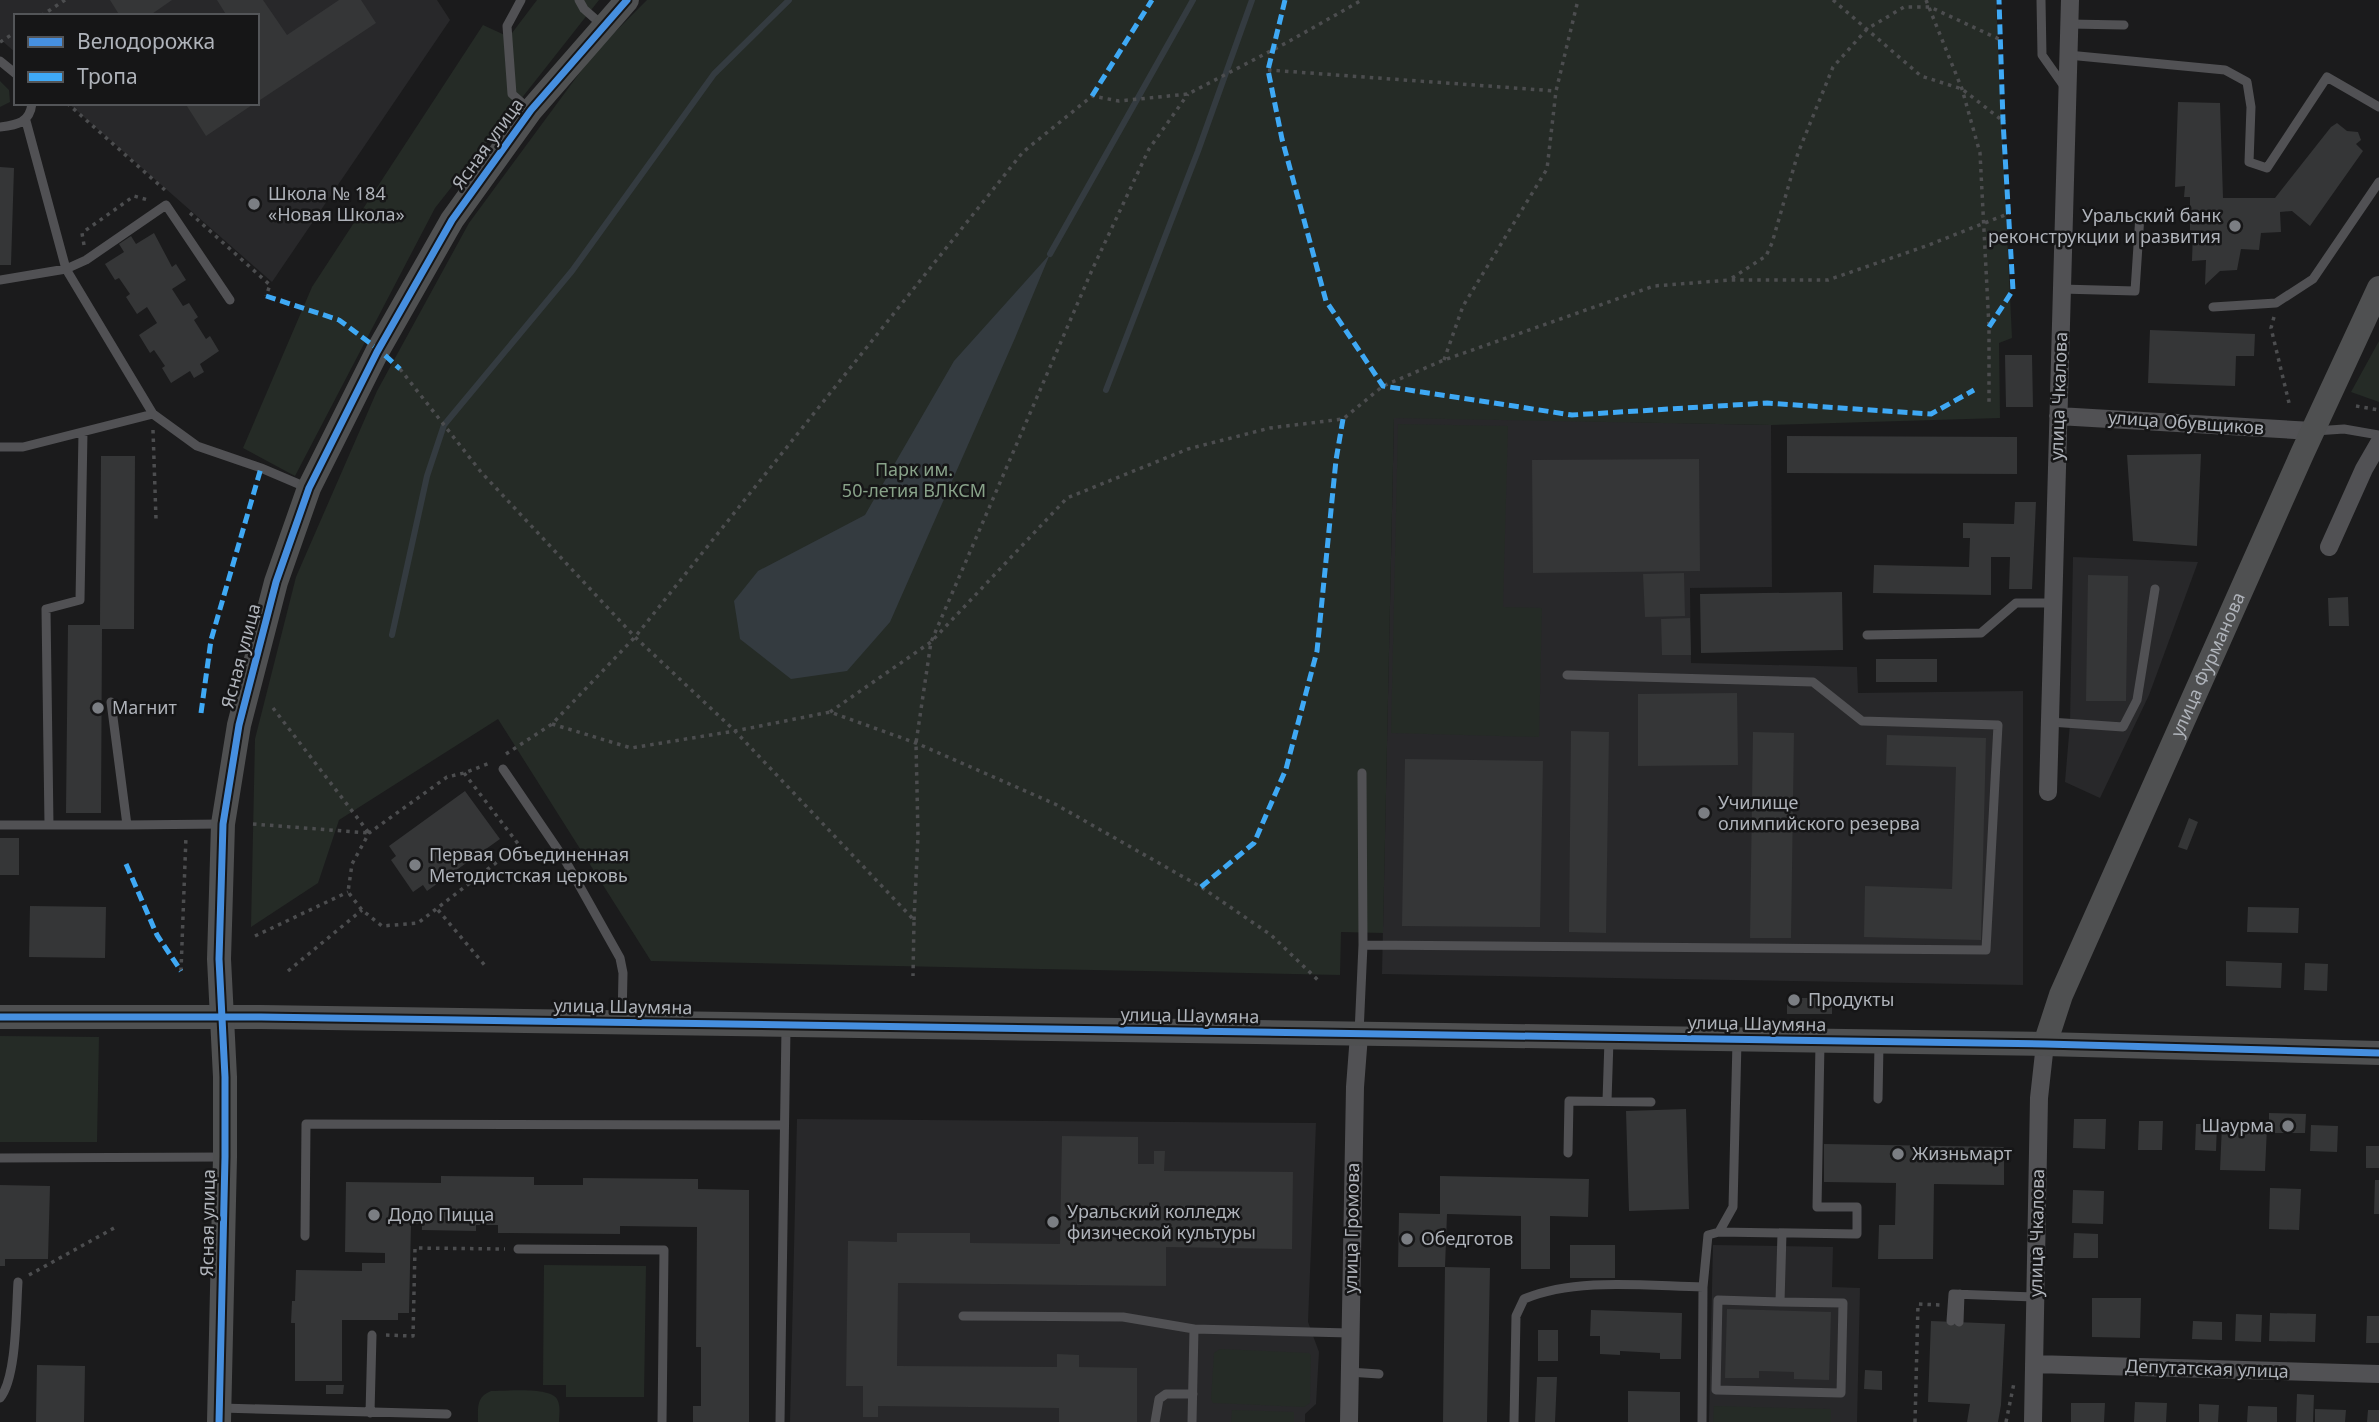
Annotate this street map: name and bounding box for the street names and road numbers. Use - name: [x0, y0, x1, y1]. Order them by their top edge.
- street label: Ясная улица: [446, 93, 528, 194]
- street label: улица Чкалова: [2044, 331, 2072, 461]
- street label: улица Обувщиков: [2107, 405, 2265, 439]
- street label: улица Фурманова: [2164, 588, 2250, 741]
- street label: Ясная улица: [215, 601, 266, 711]
- street label: улица Шаумяна: [554, 993, 693, 1019]
- street label: улица Шаумяна: [1121, 1002, 1260, 1028]
- street label: улица Шаумяна: [1688, 1010, 1827, 1036]
- street label: улица Громова: [1338, 1162, 1364, 1294]
- street label: Ясная улица: [194, 1169, 220, 1277]
- street label: улица Чкалова: [2023, 1169, 2049, 1297]
- street label: Депутатская улица: [2125, 1353, 2289, 1383]

